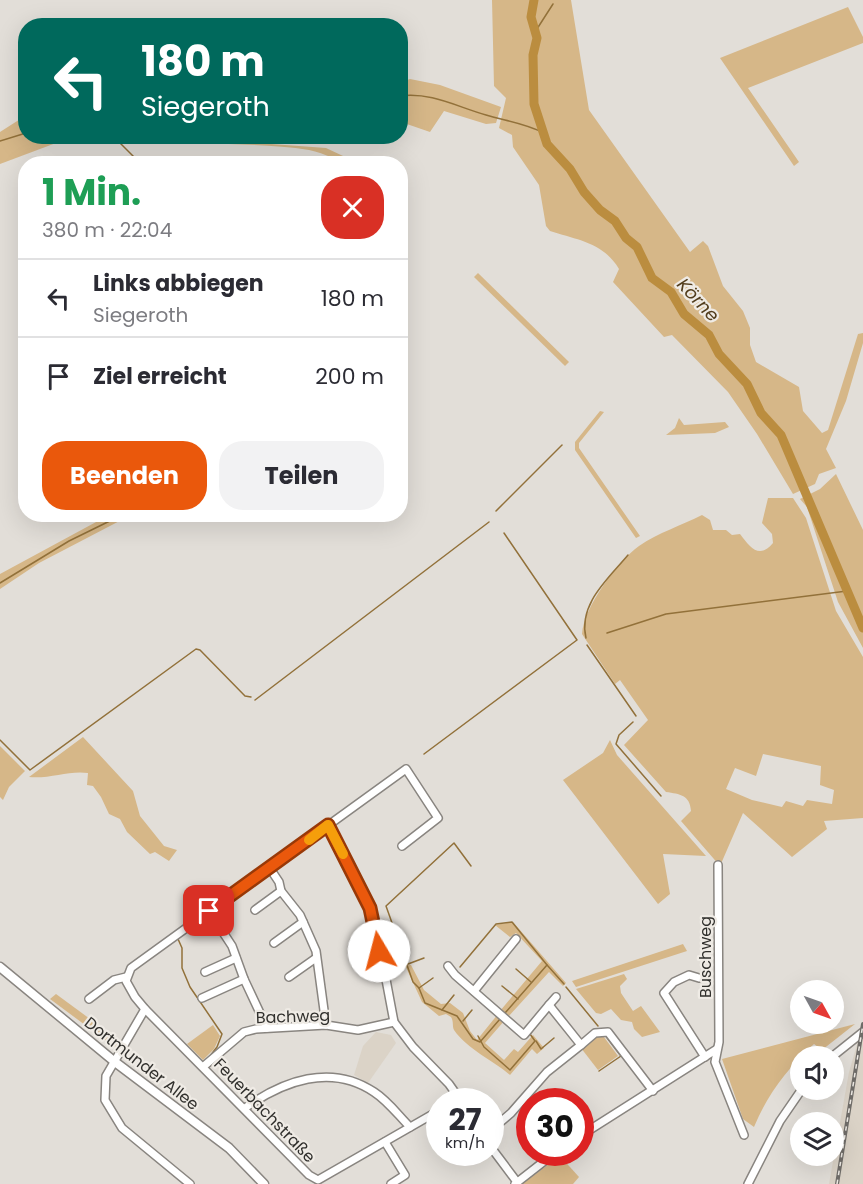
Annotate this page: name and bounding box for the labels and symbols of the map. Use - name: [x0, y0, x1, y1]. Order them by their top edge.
- water label: Körne: [672, 272, 725, 327]
- pin: [183, 885, 234, 936]
- street label: Buschweg: [694, 916, 717, 998]
- position arrow: [347, 919, 411, 983]
- north arrow: [790, 980, 844, 1034]
- street label: Bachweg: [255, 1004, 331, 1029]
- street label: Dortmunder Allee: [80, 1011, 204, 1116]
- street label: Feuerbachstraße: [209, 1053, 321, 1168]
- speed limit sign: 30: [516, 1088, 594, 1166]

